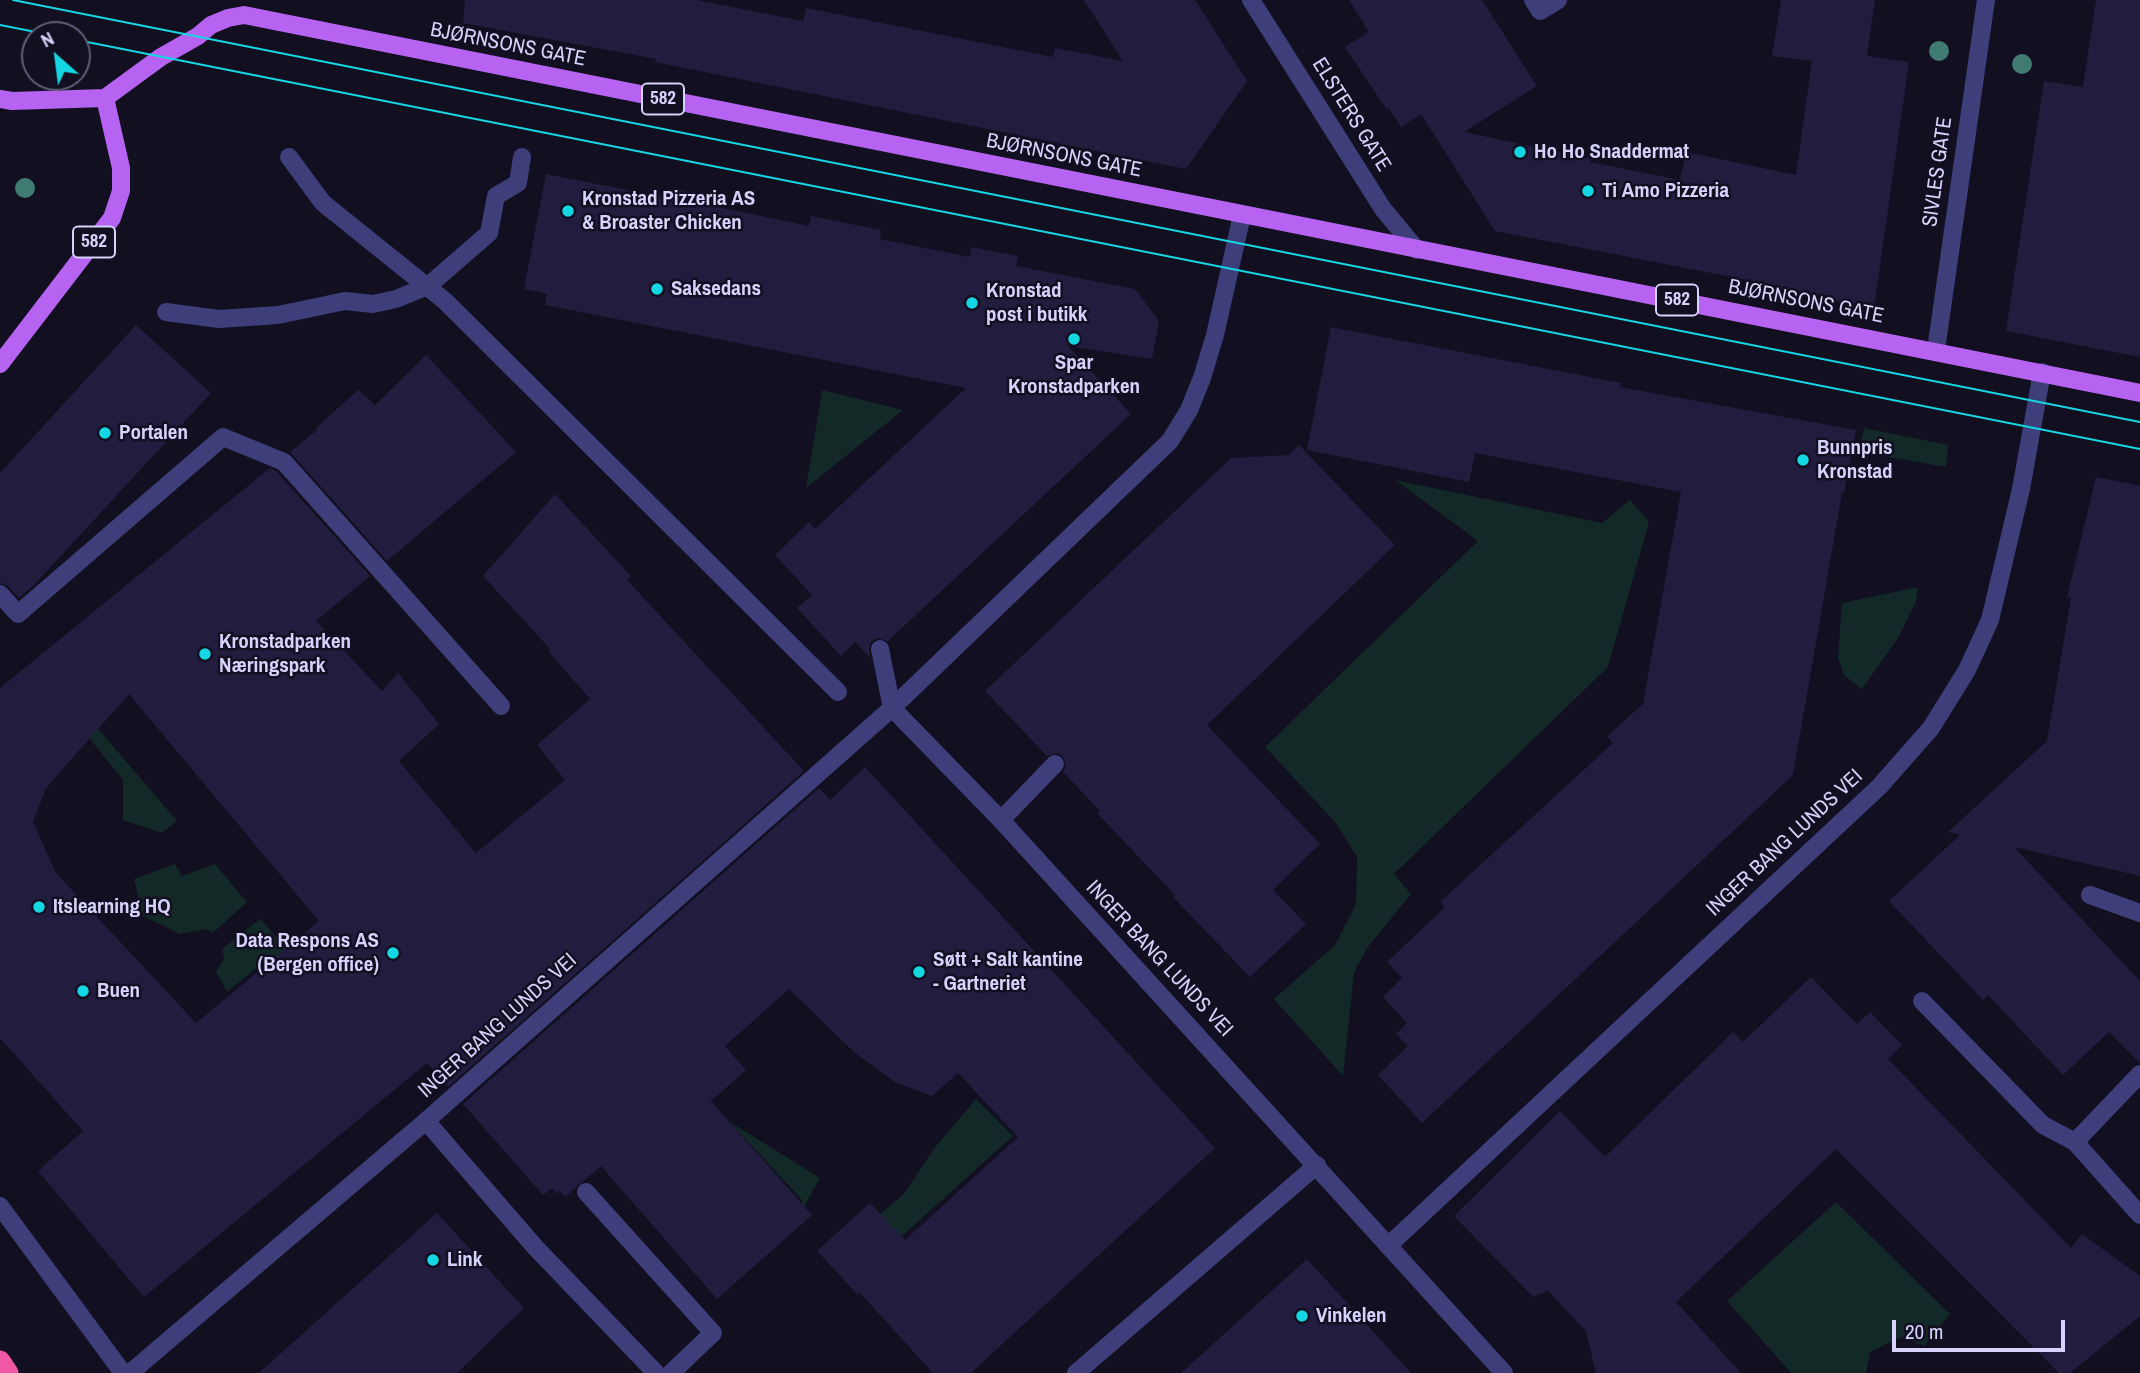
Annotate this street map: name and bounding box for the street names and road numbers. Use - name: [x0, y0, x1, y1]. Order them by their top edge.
- street label: BJØRNSONS GATE: [428, 18, 588, 72]
- street label: ELSTERS GATE: [1306, 54, 1396, 176]
- road number: 582: [642, 83, 684, 114]
- street label: SIVLES GATE: [1918, 115, 1958, 229]
- street label: BJØRNSONS GATE: [984, 129, 1144, 183]
- road number: 582: [73, 226, 115, 258]
- street label: BJØRNSONS GATE: [1726, 275, 1886, 329]
- road number: 582: [1656, 284, 1698, 316]
- street label: INGER BANG LUNDS VEI: [1702, 764, 1868, 922]
- street label: INGER BANG LUNDS VEI: [1080, 876, 1238, 1042]
- street label: INGER BANG LUNDS VEI: [414, 948, 582, 1104]

